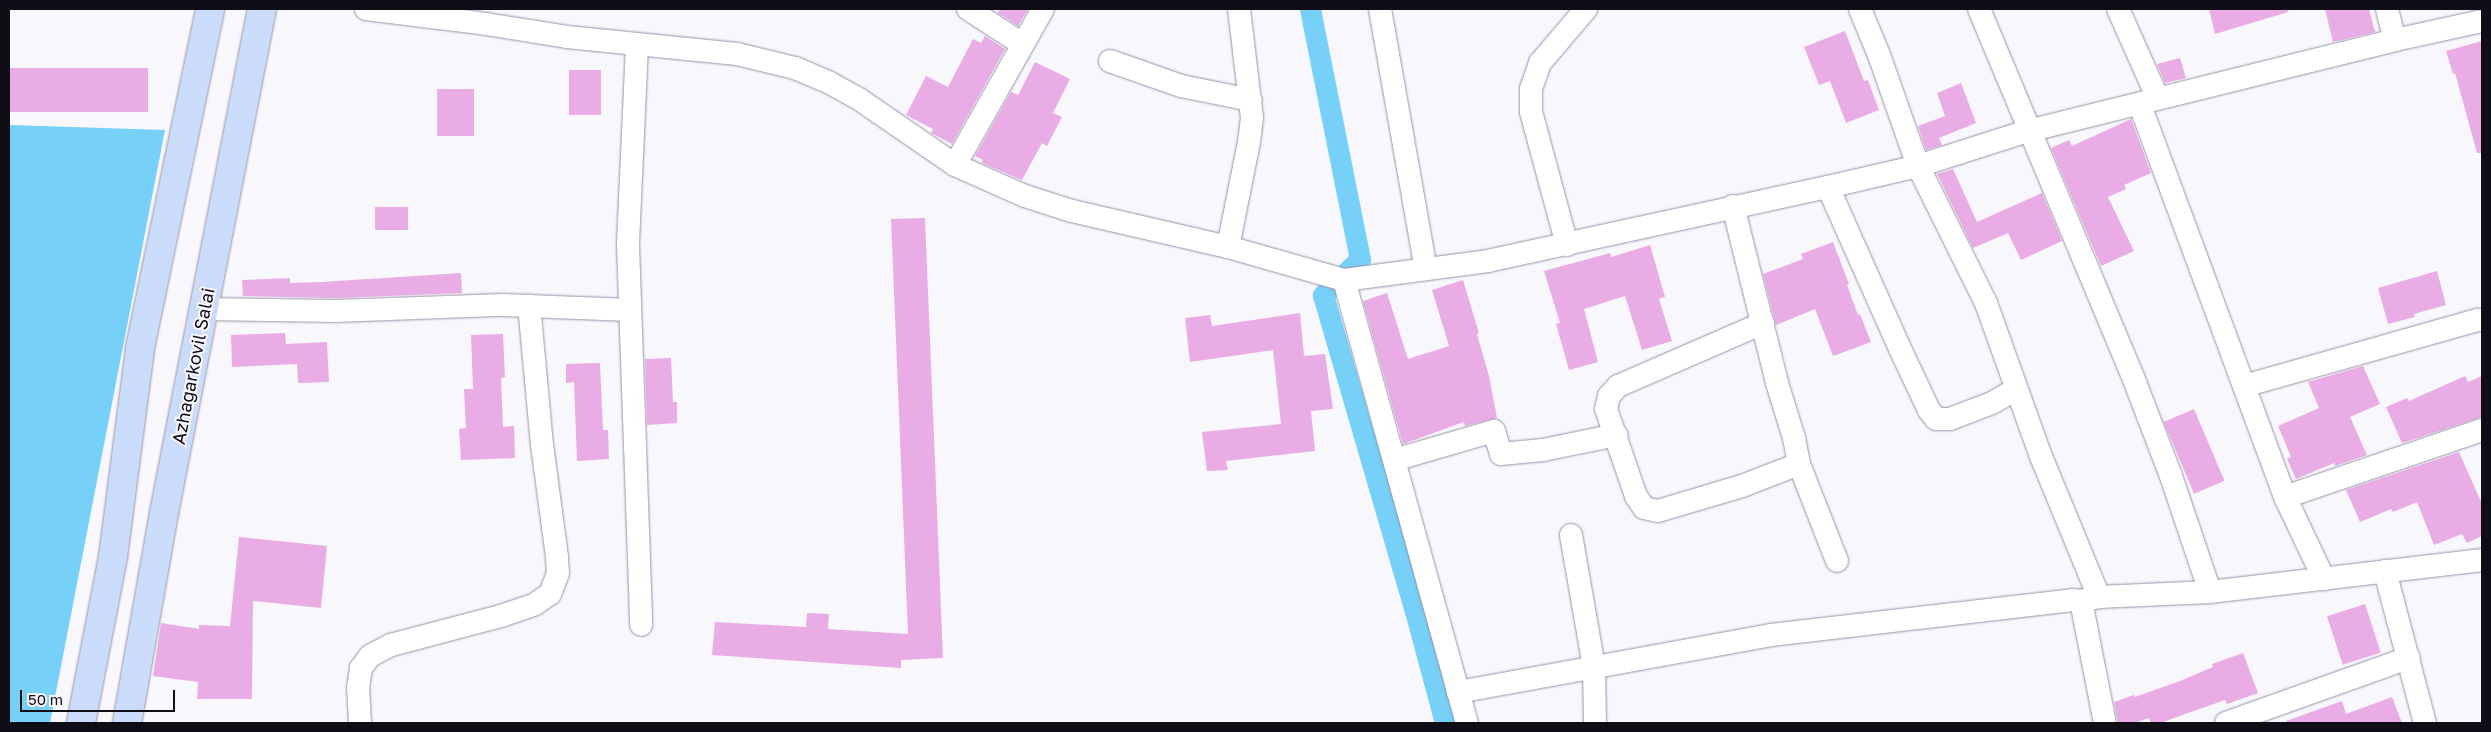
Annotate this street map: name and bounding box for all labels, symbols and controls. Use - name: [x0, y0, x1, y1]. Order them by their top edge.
- street label: Azhagarkovil Salai: [167, 286, 219, 446]
- scale bar: [22, 680, 178, 712]
- text: 50 m: [28, 690, 63, 708]

